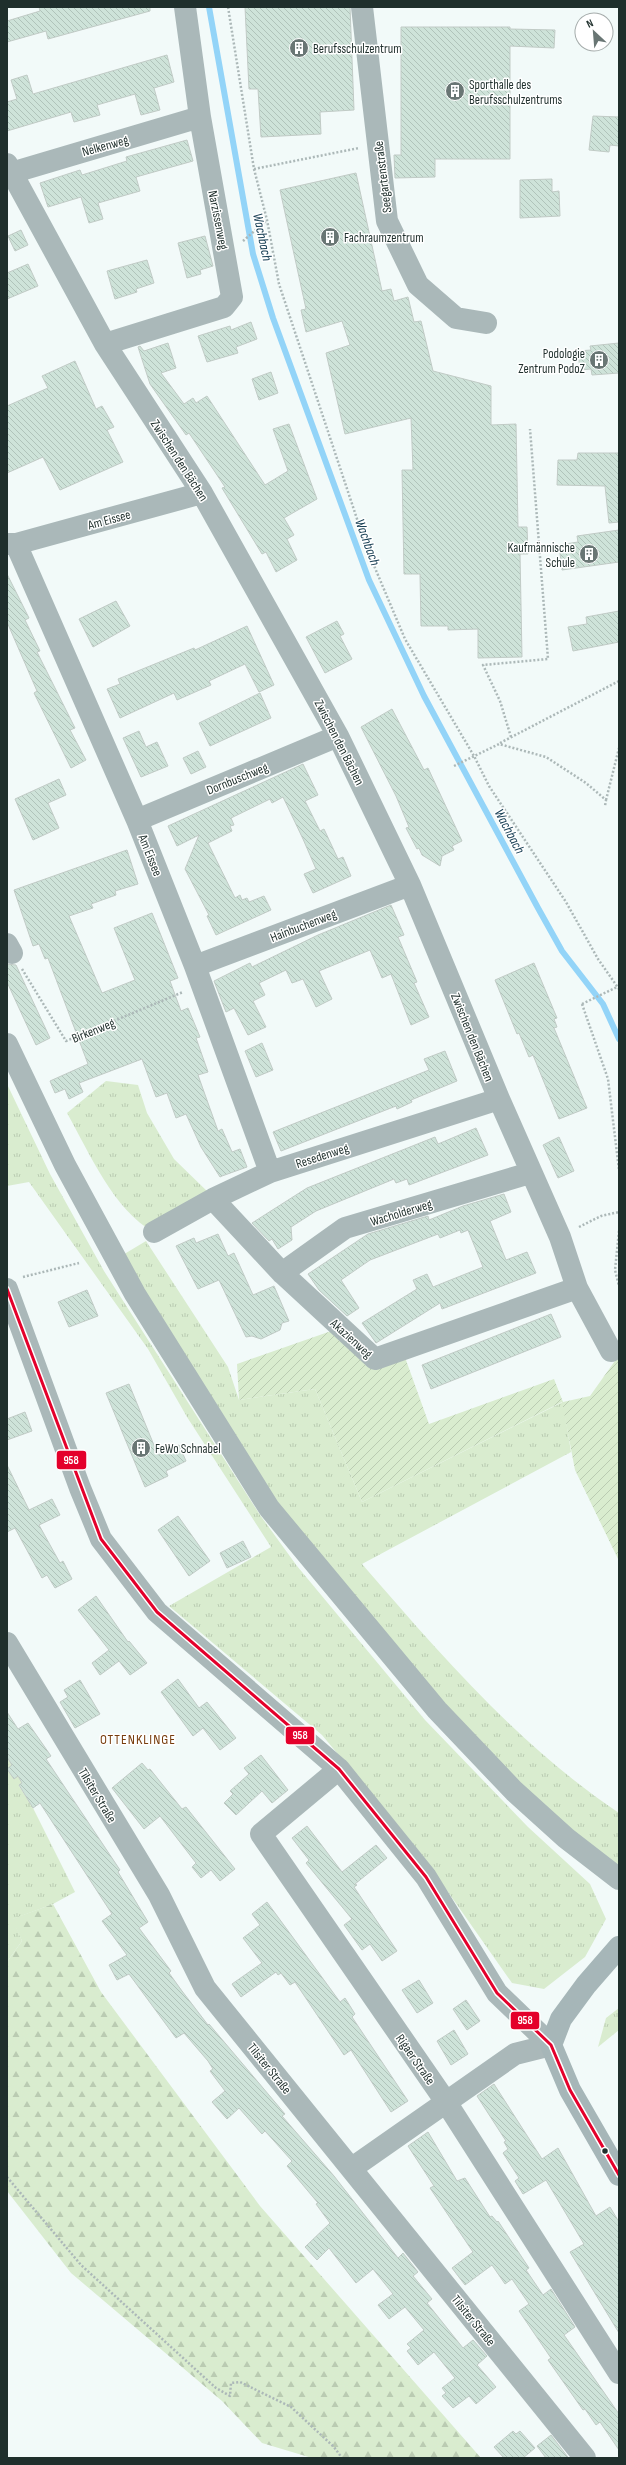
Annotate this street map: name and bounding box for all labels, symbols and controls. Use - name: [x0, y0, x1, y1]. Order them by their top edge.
- north arrow: [574, 12, 614, 52]
- text: N: [584, 16, 595, 31]
- building icon: Berufsschulzentrum: [288, 37, 310, 59]
- place label: Berufsschulzentrum: [313, 41, 402, 57]
- place label: Sporthalle des Berufsschulzentrums: [469, 77, 563, 108]
- building icon: Sporthalle des Berufsschulzentrums: [444, 80, 466, 102]
- street label: Nelkenweg: [80, 132, 130, 160]
- street label: Seegartenstraße: [371, 140, 395, 214]
- street label: Narzissenweg: [204, 189, 232, 251]
- water label: Wachbach: [249, 212, 276, 263]
- building icon: Fachraumzentrum: [319, 226, 341, 248]
- place label: Fachraumzentrum: [344, 230, 424, 246]
- place label: Podologie Zentrum PodoZ: [518, 346, 586, 377]
- building icon: Podologie Zentrum PodoZ: [588, 349, 610, 371]
- street label: Zwischen den Bächen: [147, 417, 211, 504]
- street label: Am Eissee: [85, 507, 132, 534]
- water label: Wachbach: [351, 517, 384, 568]
- place label: Kaufmännische Schule: [507, 540, 575, 571]
- building icon: Kaufmännische Schule: [578, 543, 600, 565]
- street label: Zwischen den Bächen: [311, 697, 368, 788]
- street label: Dornbuschweg: [204, 759, 271, 799]
- water label: Wachbach: [491, 806, 528, 857]
- street label: Am Eissee: [134, 831, 166, 879]
- street label: Hainbuchenweg: [268, 906, 339, 946]
- street label: Zwischen den Bächen: [447, 991, 497, 1084]
- street label: Birkenweg: [69, 1015, 117, 1047]
- street label: Resedenweg: [294, 1140, 351, 1172]
- street label: Wacholderweg: [368, 1196, 434, 1230]
- street label: Akazienweg: [326, 1315, 376, 1362]
- building icon: FeWo Schnabel: [130, 1437, 152, 1459]
- place label: FeWo Schnabel: [155, 1441, 221, 1457]
- line badge: 958: [56, 1450, 87, 1470]
- text: 958: [63, 1454, 79, 1467]
- line badge: 958: [285, 1726, 315, 1745]
- text: 958: [292, 1729, 308, 1742]
- district label: OTTENKLINGE: [100, 1731, 176, 1748]
- street label: Tilsiter Straße: [75, 1765, 120, 1826]
- line badge: 958: [510, 2011, 540, 2030]
- text: 958: [517, 2014, 533, 2027]
- street label: Rigaer Straße: [392, 2031, 438, 2088]
- street label: Tilsiter Straße: [244, 2040, 295, 2097]
- unlabelled marker: [600, 2146, 610, 2156]
- street label: Tilsiter Straße: [448, 2292, 499, 2349]

